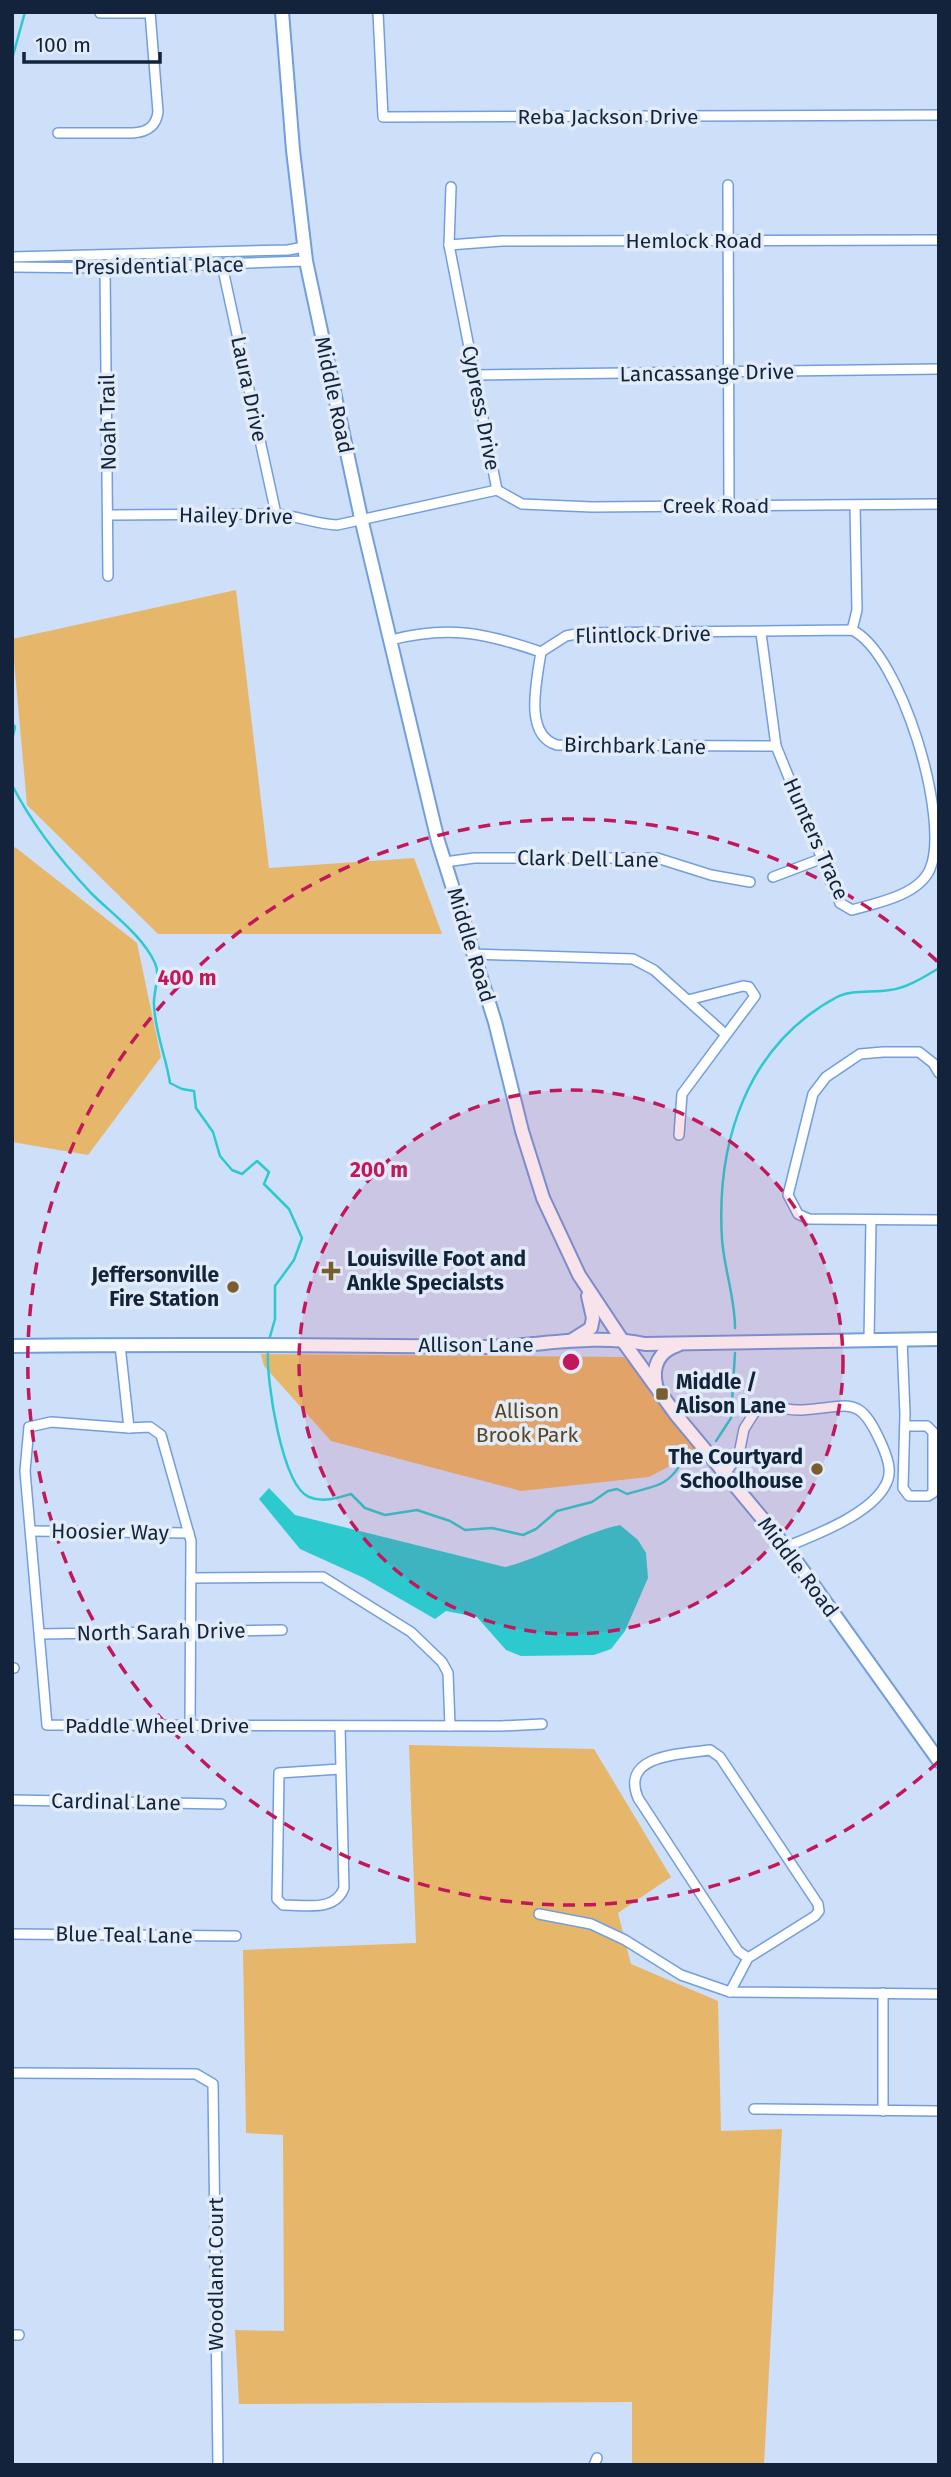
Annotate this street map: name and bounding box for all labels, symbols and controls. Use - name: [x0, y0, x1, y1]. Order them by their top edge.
- scale bar: [24, 21, 161, 65]
- text: 100 m: [35, 32, 91, 58]
- street label: Reba Jackson Drive: [518, 104, 698, 130]
- street label: Hemlock Road: [626, 228, 762, 254]
- street label: Presidential Place: [74, 252, 244, 280]
- street label: Laura Drive: [225, 334, 273, 444]
- street label: Middle Road: [309, 334, 359, 456]
- street label: Cypress Drive: [456, 343, 506, 473]
- street label: Lancassange Drive: [619, 358, 795, 388]
- street label: Noah Trail: [94, 373, 122, 471]
- street label: Creek Road: [663, 493, 769, 519]
- street label: Hailey Drive: [179, 502, 293, 530]
- street label: Flintlock Drive: [575, 621, 711, 649]
- street label: Birchbark Lane: [564, 732, 706, 760]
- street label: Hunters Trace: [778, 774, 854, 904]
- street label: Clark Dell Lane: [517, 845, 659, 873]
- street label: Middle Road: [441, 884, 501, 1006]
- text: 400 m: [157, 965, 217, 991]
- text: 200 m: [350, 1157, 408, 1183]
- place label: Louisville Foot and Ankle Specialsts: [346, 1246, 526, 1296]
- marker: Louisville Foot and Ankle Specialsts: [321, 1261, 341, 1281]
- place label: Jeffersonville Fire Station: [90, 1262, 219, 1312]
- marker: Jeffersonville Fire Station: [225, 1279, 241, 1295]
- street label: Allison Lane: [418, 1332, 534, 1358]
- centre of rings: [559, 1350, 583, 1374]
- place label: Middle / Alison Lane: [675, 1369, 786, 1419]
- marker: Middle / Alison Lane: [654, 1386, 670, 1402]
- park label: Allison Brook Park: [476, 1398, 578, 1448]
- place label: The Courtyard Schoolhouse: [668, 1444, 803, 1494]
- marker: The Courtyard Schoolhouse: [809, 1461, 825, 1477]
- street label: Middle Road: [752, 1512, 844, 1622]
- street label: Hoosier Way: [51, 1518, 170, 1546]
- street label: North Sarah Drive: [76, 1618, 246, 1646]
- street label: Paddle Wheel Drive: [65, 1713, 249, 1739]
- street label: Cardinal Lane: [51, 1788, 181, 1816]
- street label: Blue Teal Lane: [55, 1921, 193, 1949]
- street label: Woodland Court: [203, 2197, 229, 2351]

